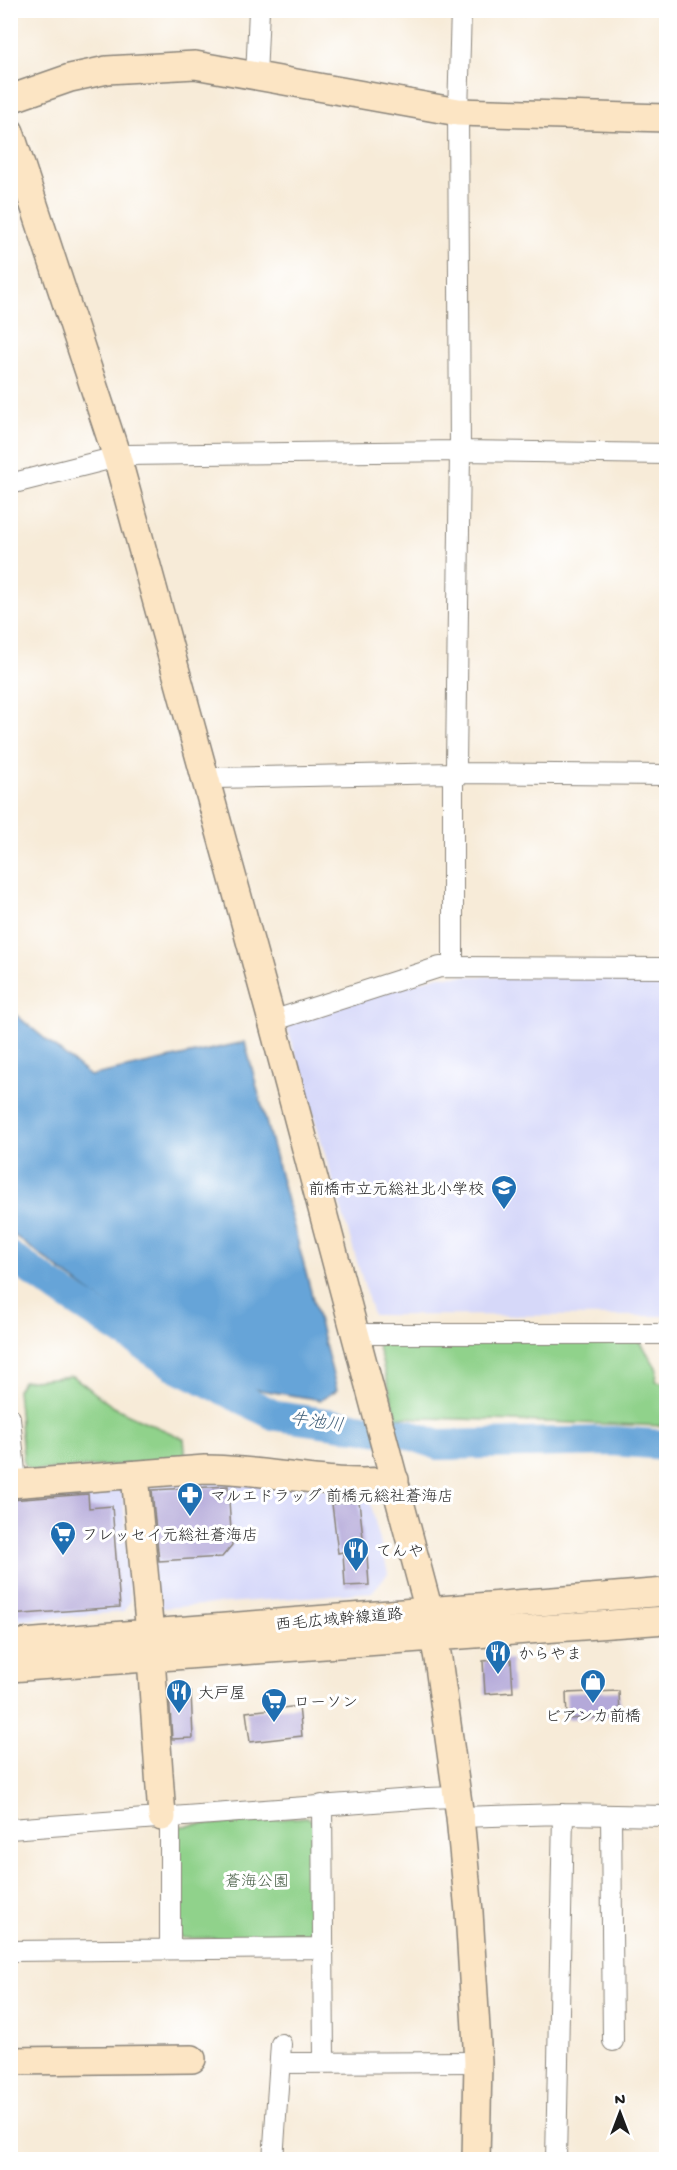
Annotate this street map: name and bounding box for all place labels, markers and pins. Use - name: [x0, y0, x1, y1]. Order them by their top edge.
- school or university icon: 前橋市立元総社北小学校: [489, 1173, 519, 1211]
- place label: 前橋市立元総社北小学校: [308, 1181, 484, 1201]
- pharmacy icon: マルエドラッグ 前橋元総社蒼海店: [175, 1480, 205, 1518]
- place label: マルエドラッグ 前橋元総社蒼海店: [210, 1488, 453, 1508]
- supermarket icon: フレッセイ元総社蒼海店: [48, 1519, 78, 1557]
- place label: フレッセイ元総社蒼海店: [82, 1527, 258, 1547]
- restaurant icon: てんや: [341, 1535, 371, 1573]
- place label: てんや: [376, 1544, 424, 1563]
- restaurant icon: からやま: [483, 1638, 513, 1676]
- place label: からやま: [518, 1646, 582, 1666]
- shop icon: ビアンカ前橋: [578, 1667, 608, 1705]
- restaurant icon: 大戸屋: [164, 1677, 194, 1715]
- place label: 大戸屋: [198, 1685, 246, 1705]
- supermarket icon: ローソン: [259, 1686, 289, 1724]
- place label: ローソン: [294, 1695, 358, 1714]
- place label: ビアンカ前橋: [545, 1708, 641, 1728]

